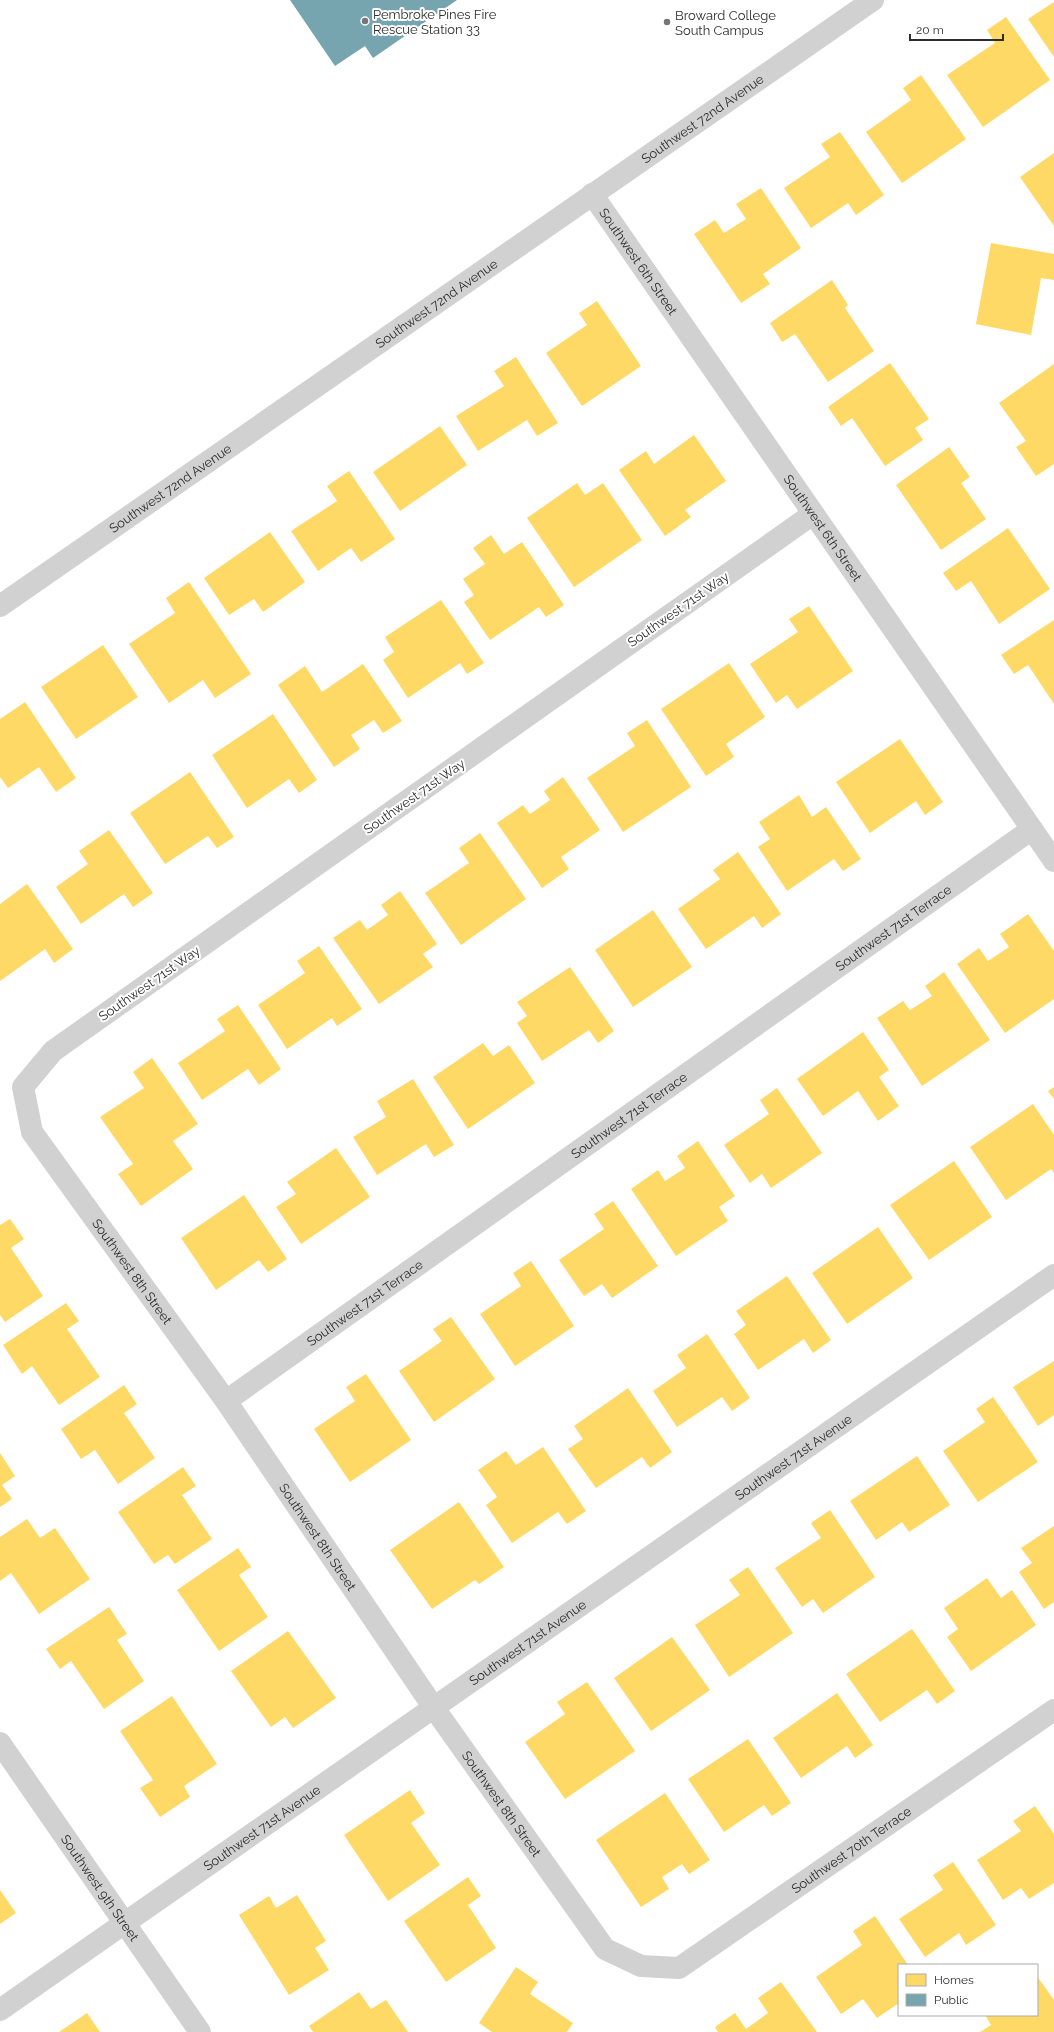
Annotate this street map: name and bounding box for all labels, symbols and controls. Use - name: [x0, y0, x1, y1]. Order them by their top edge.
- place label: Pembroke Pines Fire Rescue Station 33: [373, 7, 497, 37]
- place label: Broward College South Campus: [675, 8, 776, 38]
- marker: Pembroke Pines Fire Rescue Station 33: [360, 16, 370, 26]
- scale bar: [910, 16, 1003, 42]
- marker: Broward College South Campus: [662, 17, 672, 27]
- text: 20 m: [916, 23, 944, 37]
- street label: Southwest 72nd Avenue: [639, 71, 767, 166]
- street label: Southwest 6th Street: [596, 205, 681, 318]
- street label: Southwest 72nd Avenue: [373, 256, 501, 351]
- street label: Southwest 72nd Avenue: [106, 441, 235, 536]
- street label: Southwest 6th Street: [781, 472, 865, 585]
- street label: Southwest 71st Way: [625, 569, 732, 650]
- street label: Southwest 71st Way: [361, 756, 468, 837]
- street label: Southwest 71st Terrace: [833, 882, 954, 974]
- street label: Southwest 71st Way: [96, 943, 203, 1024]
- street label: Southwest 71st Terrace: [568, 1069, 690, 1162]
- street label: Southwest 8th Street: [89, 1216, 175, 1328]
- street label: Southwest 71st Terrace: [304, 1257, 426, 1349]
- street label: Southwest 71st Avenue: [732, 1411, 855, 1503]
- street label: Southwest 8th Street: [276, 1481, 360, 1594]
- street label: Southwest 71st Avenue: [466, 1597, 589, 1688]
- street label: Southwest 8th Street: [459, 1748, 544, 1860]
- street label: Southwest 71st Avenue: [201, 1782, 324, 1874]
- street label: Southwest 70th Terrace: [789, 1803, 914, 1896]
- street label: Southwest 9th Street: [58, 1832, 142, 1945]
- legend: [898, 1964, 1038, 2016]
- text: Homes: [934, 1973, 974, 1987]
- text: Public: [934, 1993, 969, 2007]

